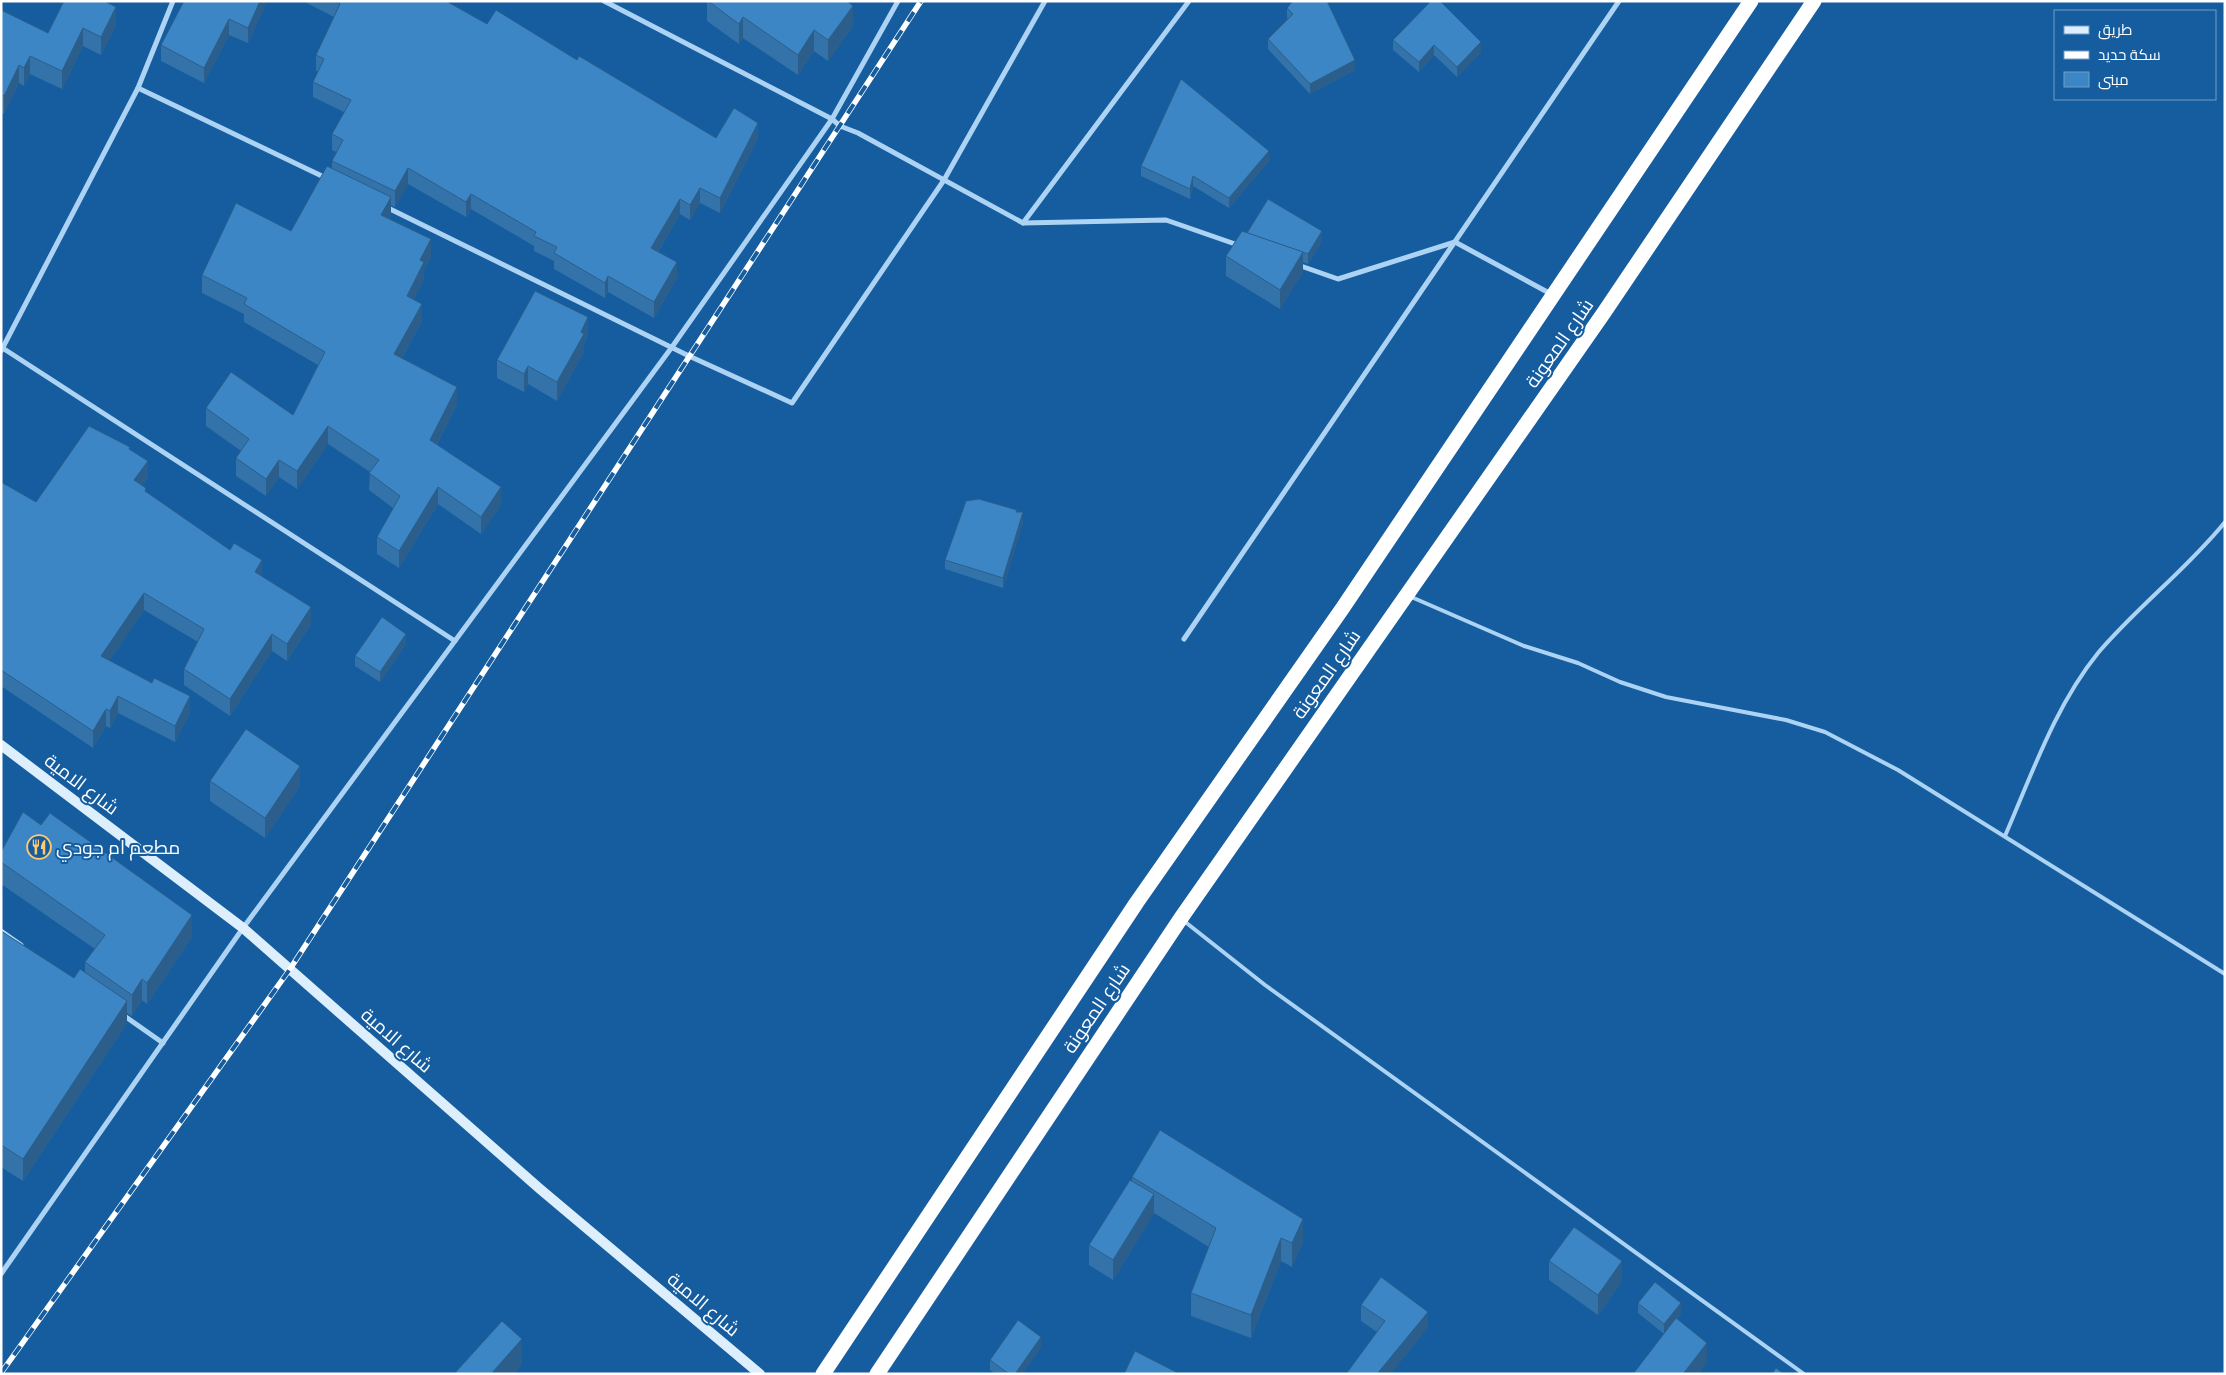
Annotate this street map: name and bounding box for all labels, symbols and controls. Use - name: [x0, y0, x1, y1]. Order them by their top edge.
- legend: [2054, 10, 2216, 100]
- text: طريق: [2098, 21, 2132, 40]
- text: سكة حديد: [2098, 46, 2161, 64]
- text: مبنى: [2098, 71, 2129, 90]
- street label: شارع المعونة: [1520, 294, 1600, 393]
- street label: شارع المعونة: [1287, 625, 1367, 724]
- street label: شارع الامية: [39, 749, 123, 821]
- restaurant icon: مطعم ام جودي: [26, 834, 52, 860]
- place label: مطعم ام جودي: [56, 836, 180, 862]
- street label: شارع المعونة: [1058, 959, 1137, 1059]
- street label: شارع الامية: [355, 1003, 437, 1079]
- street label: شارع الامية: [662, 1268, 744, 1343]

